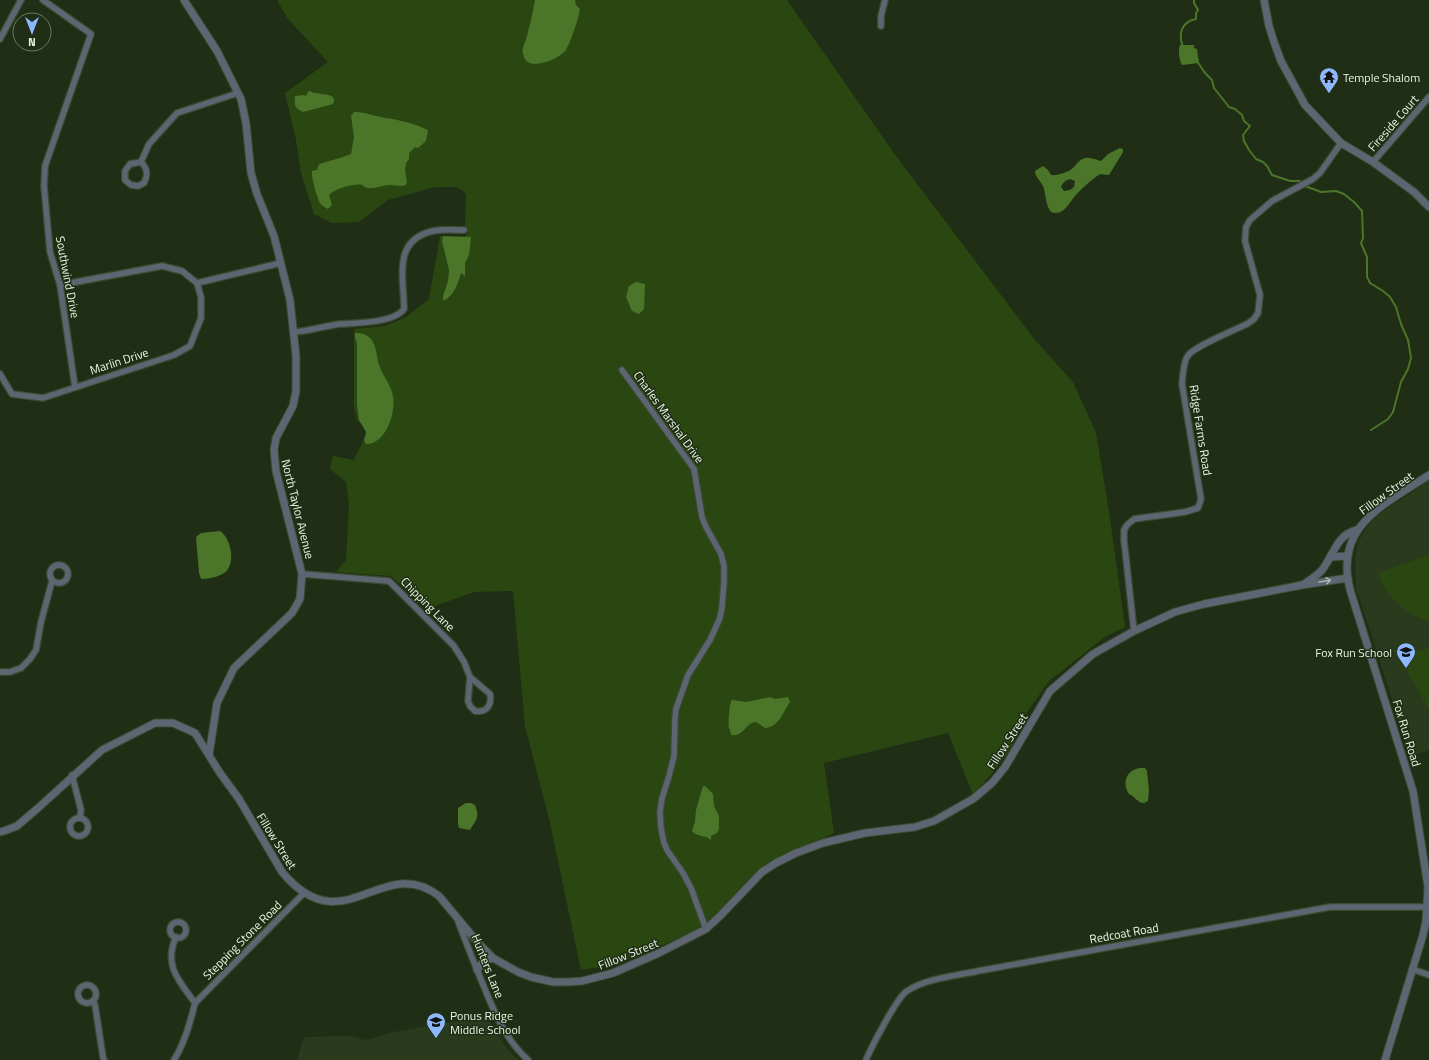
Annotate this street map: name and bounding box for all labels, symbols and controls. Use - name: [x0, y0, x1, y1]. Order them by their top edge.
- north arrow: [12, 12, 52, 52]
- text: N: [28, 34, 36, 50]
- temple icon: Temple Shalom: [1318, 66, 1340, 94]
- place label: Temple Shalom: [1343, 68, 1420, 87]
- street label: Fireside Court: [1363, 90, 1424, 156]
- street label: Southwind Drive: [51, 234, 85, 320]
- street label: Marlin Drive: [87, 343, 151, 379]
- street label: Charles Marshal Drive: [629, 367, 709, 467]
- street label: Ridge Farms Road: [1184, 383, 1218, 477]
- street label: North Taylor Avenue: [276, 457, 320, 561]
- street label: Fillow Street: [1355, 466, 1418, 519]
- street label: Chipping Lane: [396, 572, 460, 636]
- one-way arrow: [1318, 577, 1331, 585]
- school or university icon: Fox Run School: [1395, 641, 1417, 669]
- place label: Fox Run School: [1315, 643, 1392, 662]
- street label: Fox Run Road: [1388, 697, 1426, 769]
- street label: Fillow Street: [982, 709, 1033, 773]
- street label: Fillow Street: [252, 809, 302, 874]
- street label: Stepping Stone Road: [198, 896, 286, 984]
- street label: Redcoat Road: [1088, 918, 1160, 948]
- street label: Hunters Lane: [466, 931, 510, 1001]
- street label: Fillow Street: [595, 933, 662, 975]
- place label: Ponus Ridge Middle School: [450, 1006, 521, 1039]
- school or university icon: Ponus Ridge Middle School: [425, 1011, 447, 1039]

